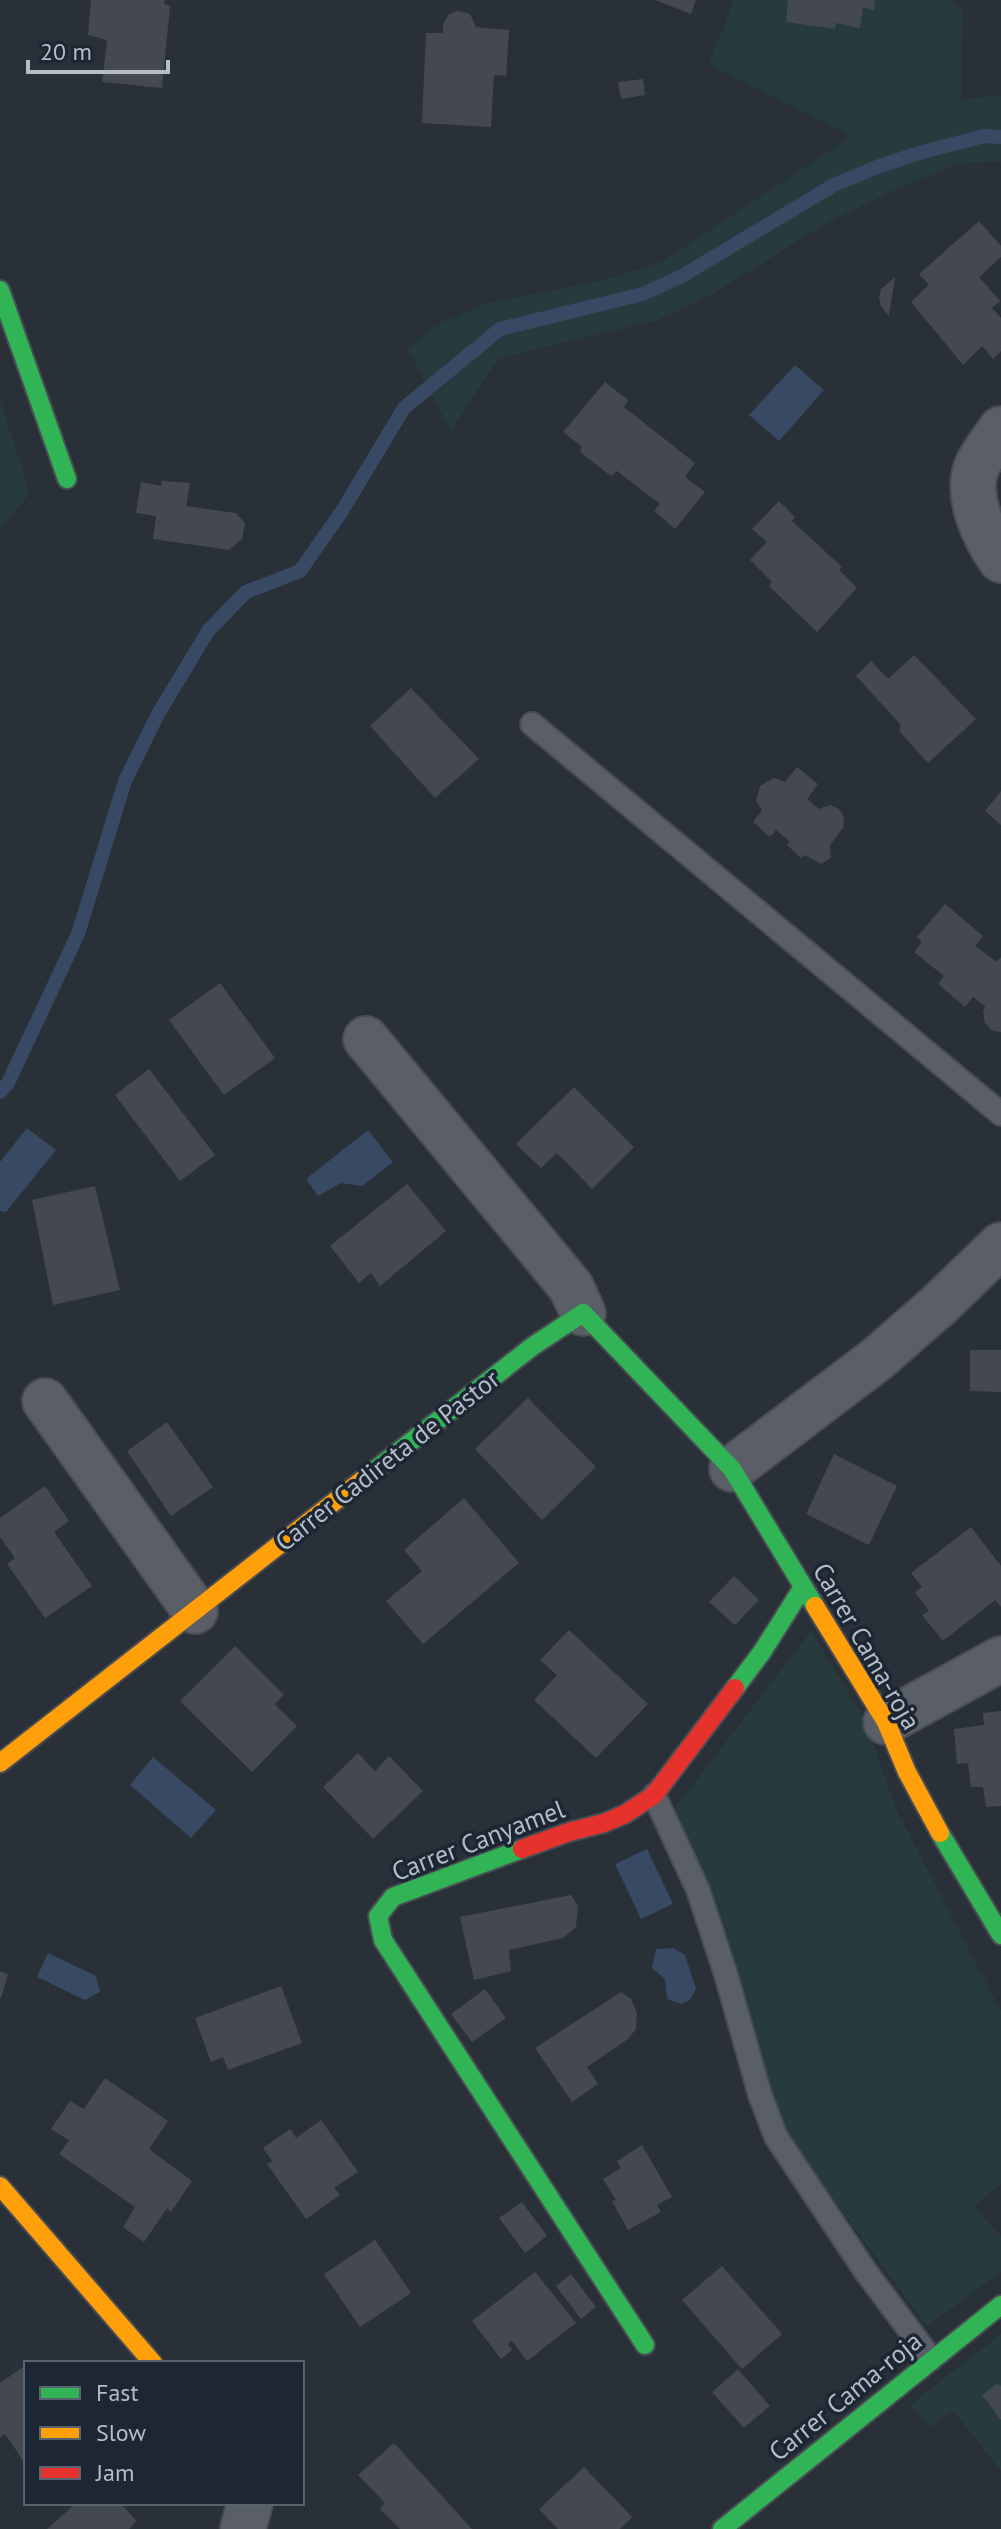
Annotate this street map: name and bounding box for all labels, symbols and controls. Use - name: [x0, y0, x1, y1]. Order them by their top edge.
- scale bar: [28, 24, 168, 74]
- text: 20 m: [40, 36, 92, 67]
- street label: Carrer Cadireta de Pastor: [268, 1362, 506, 1558]
- street label: Carrer Cama-roja: [806, 1557, 928, 1735]
- street label: Carrer Canyamel: [387, 1792, 569, 1888]
- street label: Carrer Cama-roja: [762, 2324, 928, 2468]
- legend: [24, 2361, 304, 2505]
- text: Fast: [96, 2377, 139, 2408]
- text: Slow: [96, 2417, 146, 2448]
- text: Jam: [95, 2457, 134, 2488]

